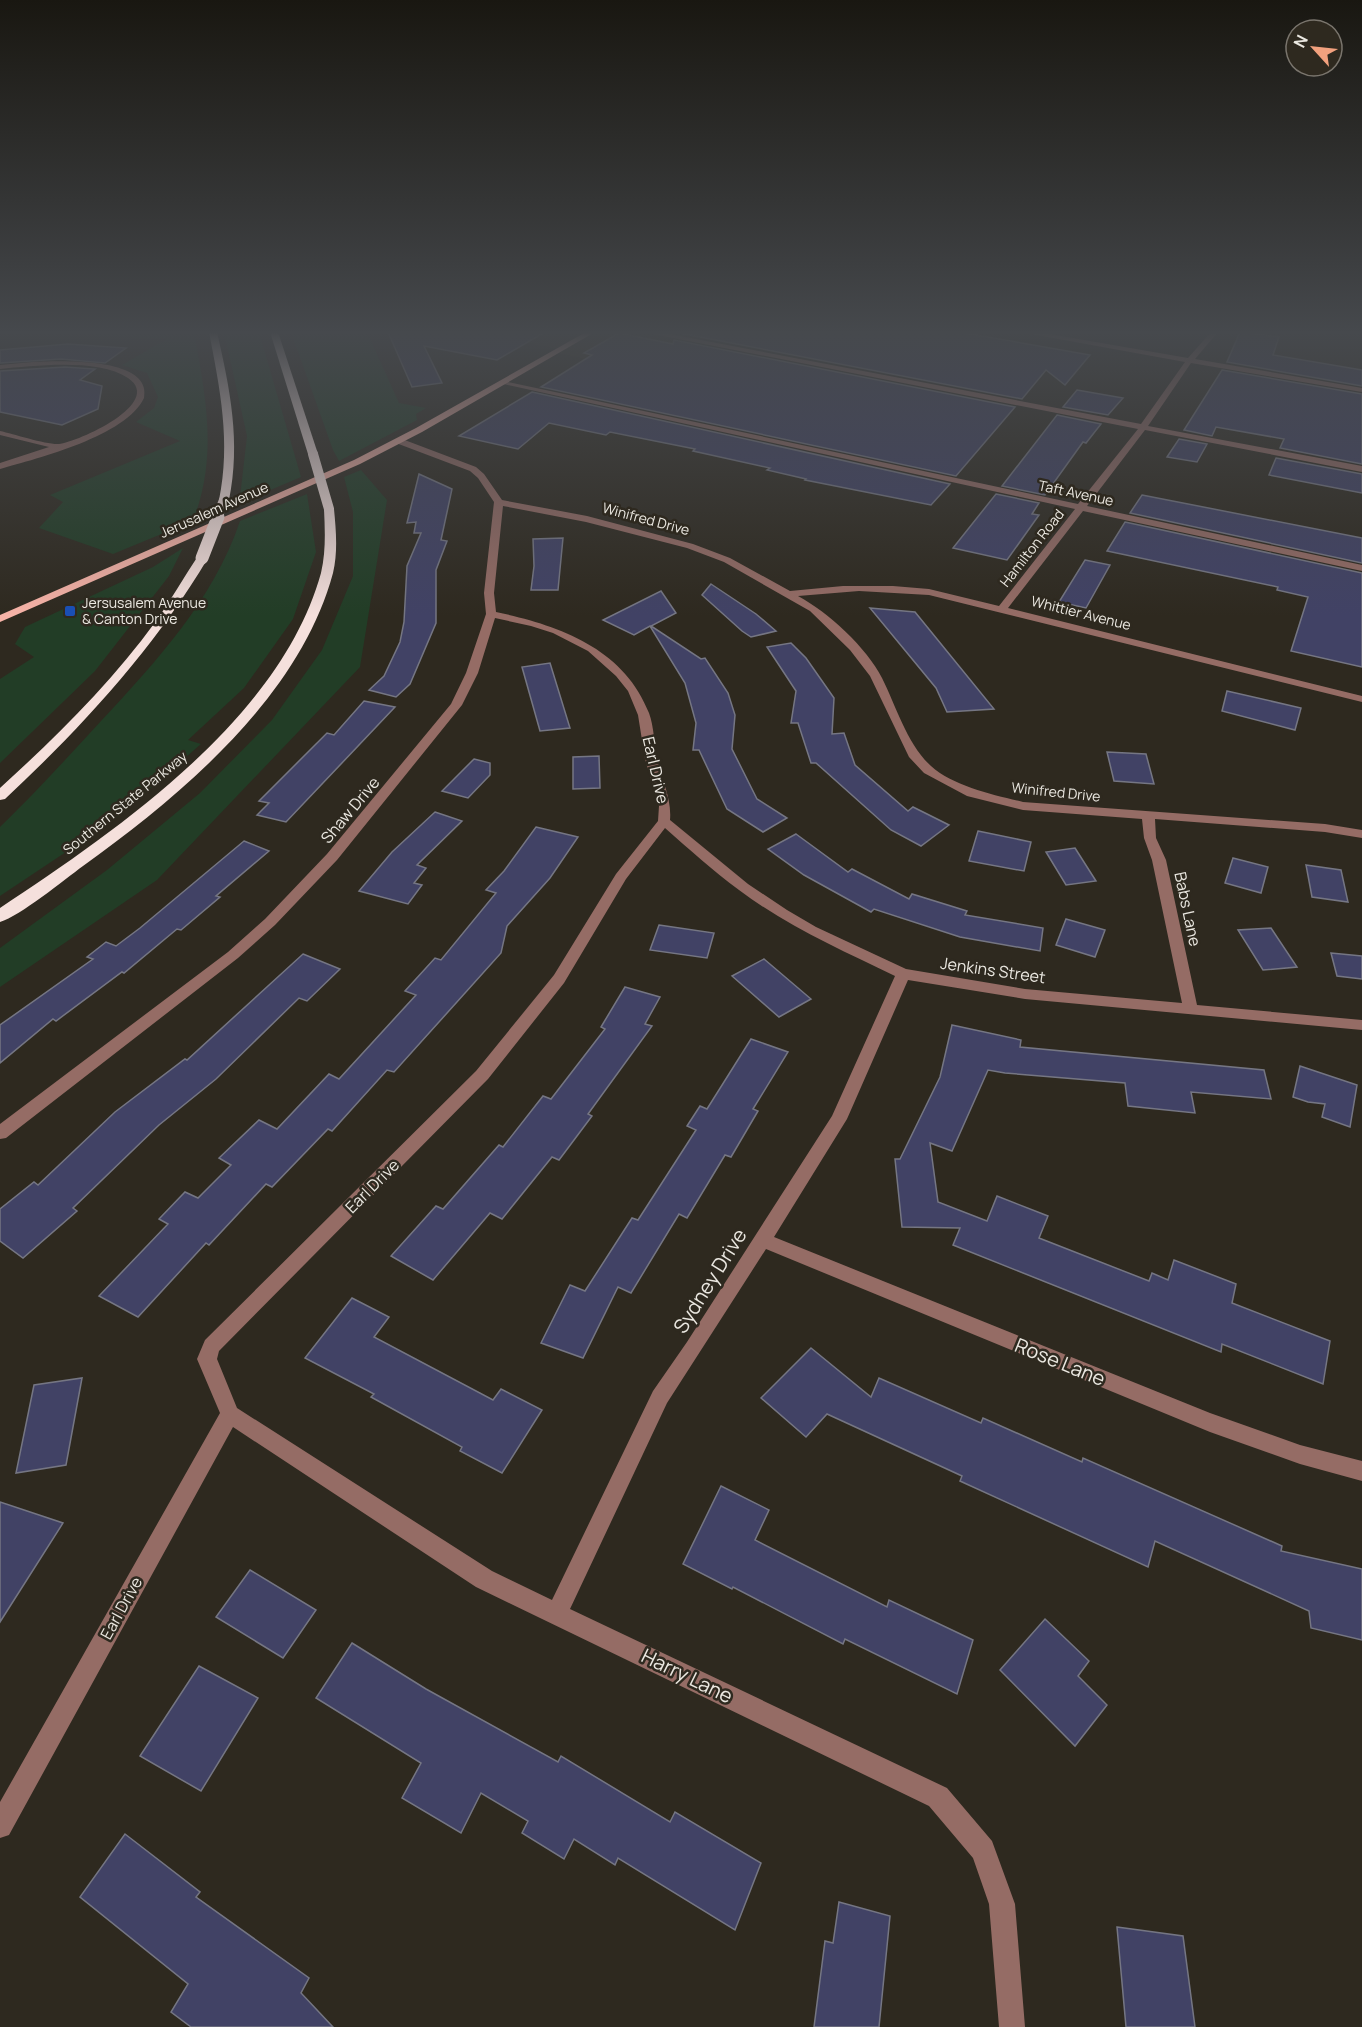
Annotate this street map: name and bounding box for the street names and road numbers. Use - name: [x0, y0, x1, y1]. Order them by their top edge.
- street label: Taft Avenue: [1037, 475, 1115, 510]
- street label: Jerusalem Avenue: [156, 477, 271, 542]
- street label: Winifred Drive: [600, 498, 692, 539]
- street label: Hamilton Road: [995, 505, 1068, 590]
- street label: Whittier Avenue: [1029, 591, 1133, 634]
- street label: Earl Drive: [638, 734, 674, 806]
- street label: Southern State Parkway: [59, 746, 191, 859]
- street label: Shaw Drive: [316, 772, 384, 848]
- street label: Winifred Drive: [1011, 777, 1102, 806]
- street label: Babs Lane: [1169, 870, 1207, 948]
- street label: Jenkins Street: [939, 952, 1047, 988]
- street label: Earl Drive: [340, 1154, 404, 1218]
- street label: Sydney Drive: [667, 1223, 752, 1338]
- street label: Rose Lane: [1011, 1331, 1109, 1392]
- street label: Earl Drive: [95, 1573, 147, 1643]
- street label: Harry Lane: [637, 1642, 737, 1709]

